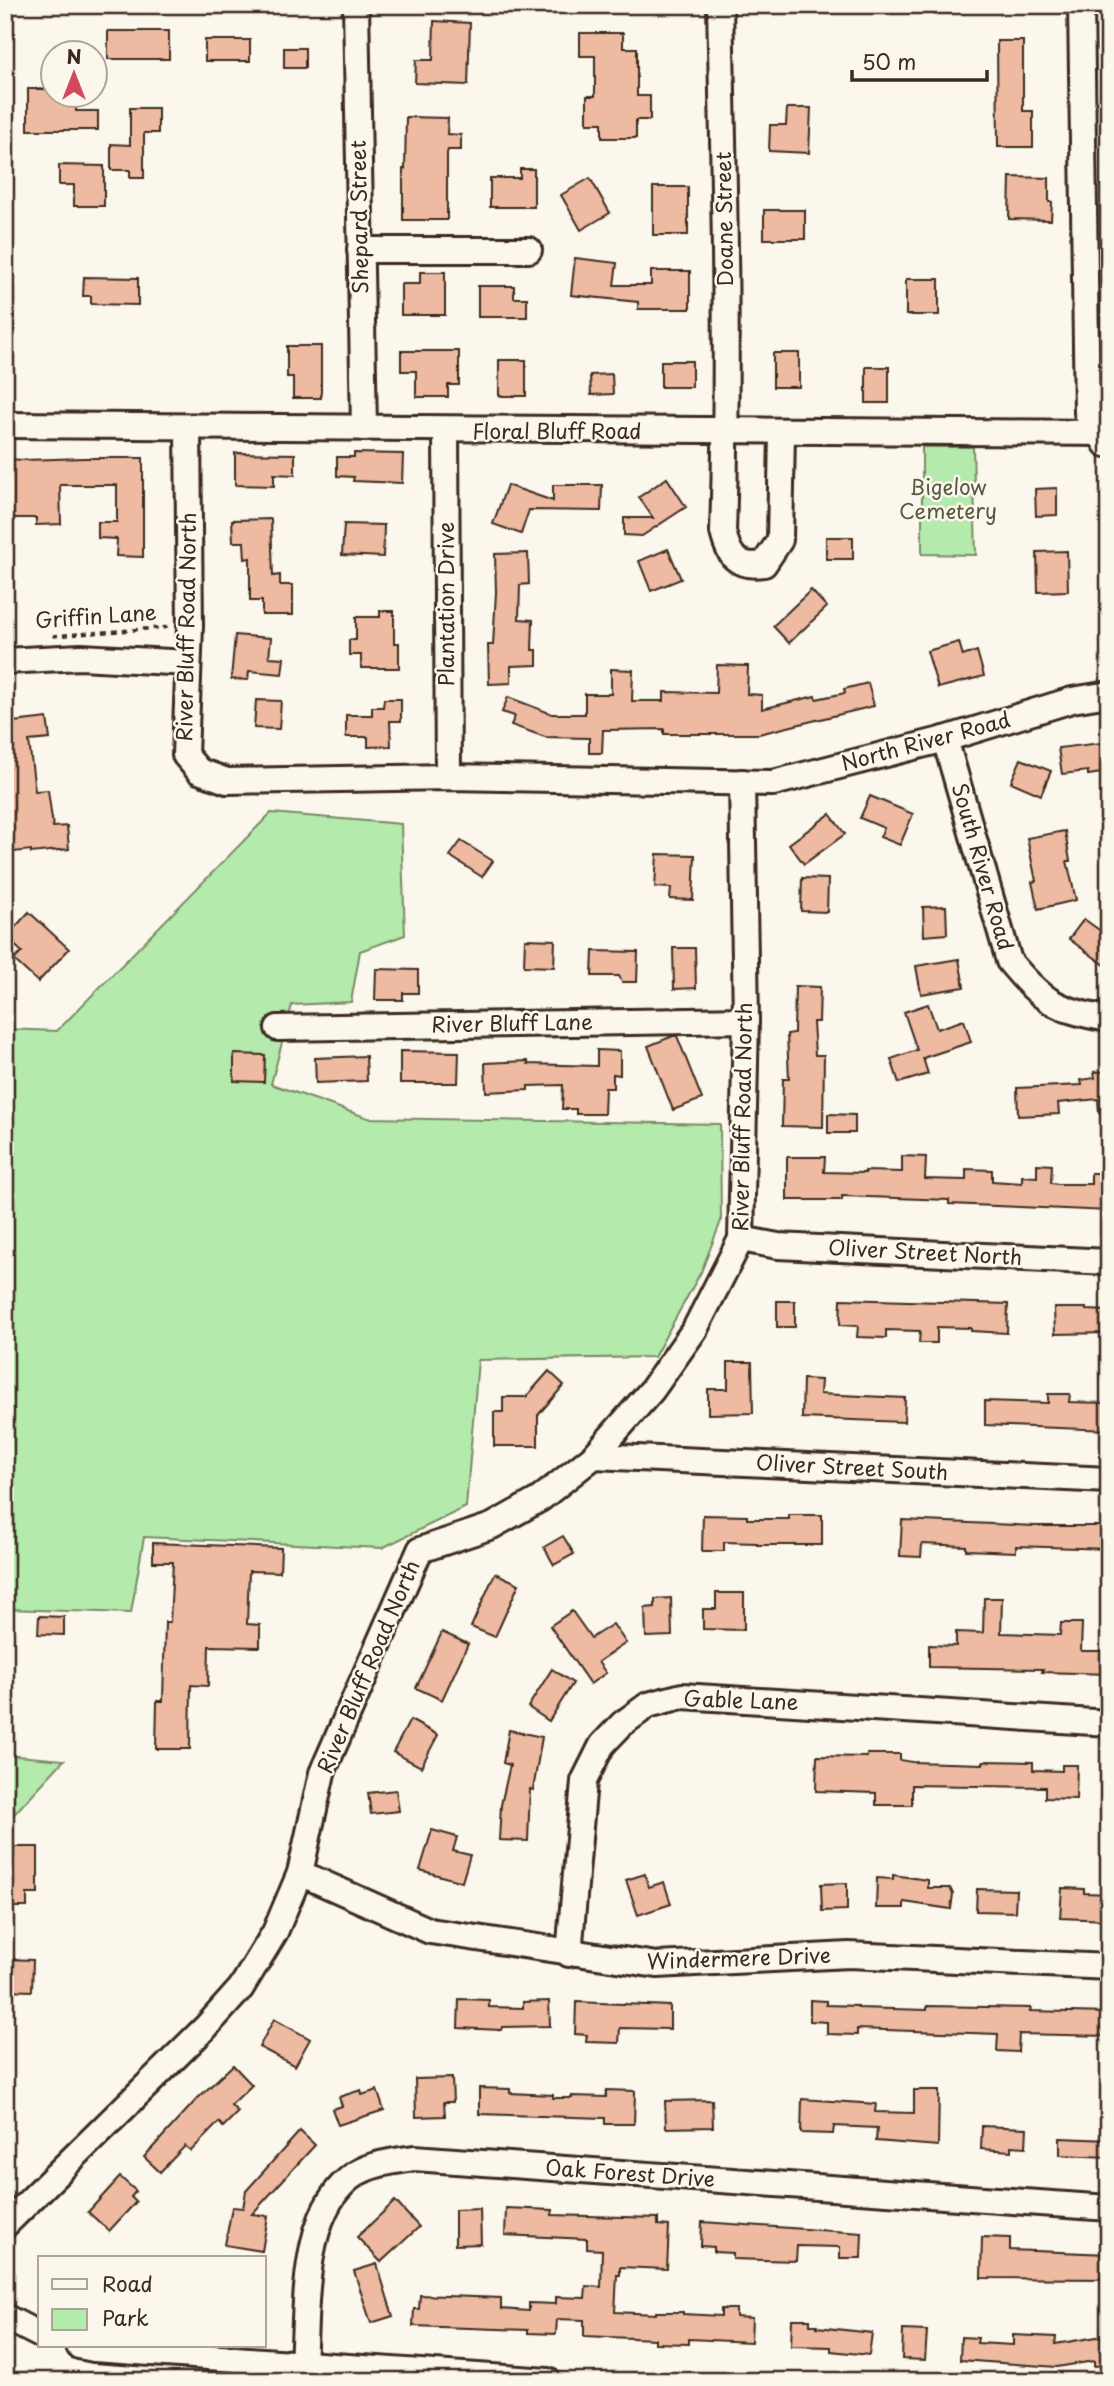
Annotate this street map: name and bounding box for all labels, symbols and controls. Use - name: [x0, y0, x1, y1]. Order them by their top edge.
- north arrow: [38, 38, 108, 108]
- scale bar: [852, 38, 986, 82]
- text: N: [66, 42, 82, 70]
- text: 50 m: [862, 45, 916, 77]
- street label: Shepard Street: [341, 140, 375, 294]
- street label: Doane Street: [706, 151, 740, 287]
- street label: Floral Bluff Road: [472, 414, 642, 446]
- park label: Bigelow Cemetery: [899, 470, 997, 526]
- street label: River Bluff Road North: [167, 512, 203, 742]
- street label: Plantation Drive: [429, 522, 461, 686]
- street label: Griffin Lane: [34, 595, 158, 635]
- street label: North River Road: [837, 702, 1014, 778]
- street label: South River Road: [945, 779, 1023, 954]
- street label: River Bluff Road North: [723, 1002, 759, 1232]
- street label: River Bluff Lane: [431, 1005, 593, 1039]
- street label: Oliver Street North: [827, 1230, 1023, 1272]
- street label: Oliver Street South: [755, 1445, 949, 1487]
- street label: River Bluff Road North: [308, 1555, 427, 1778]
- street label: Gable Lane: [683, 1681, 799, 1717]
- street label: Windermere Drive: [646, 1938, 831, 1976]
- street label: Oak Forest Drive: [544, 2150, 716, 2194]
- legend: [38, 2256, 266, 2348]
- text: Road: [102, 2267, 153, 2299]
- text: Park: [102, 2301, 149, 2333]

